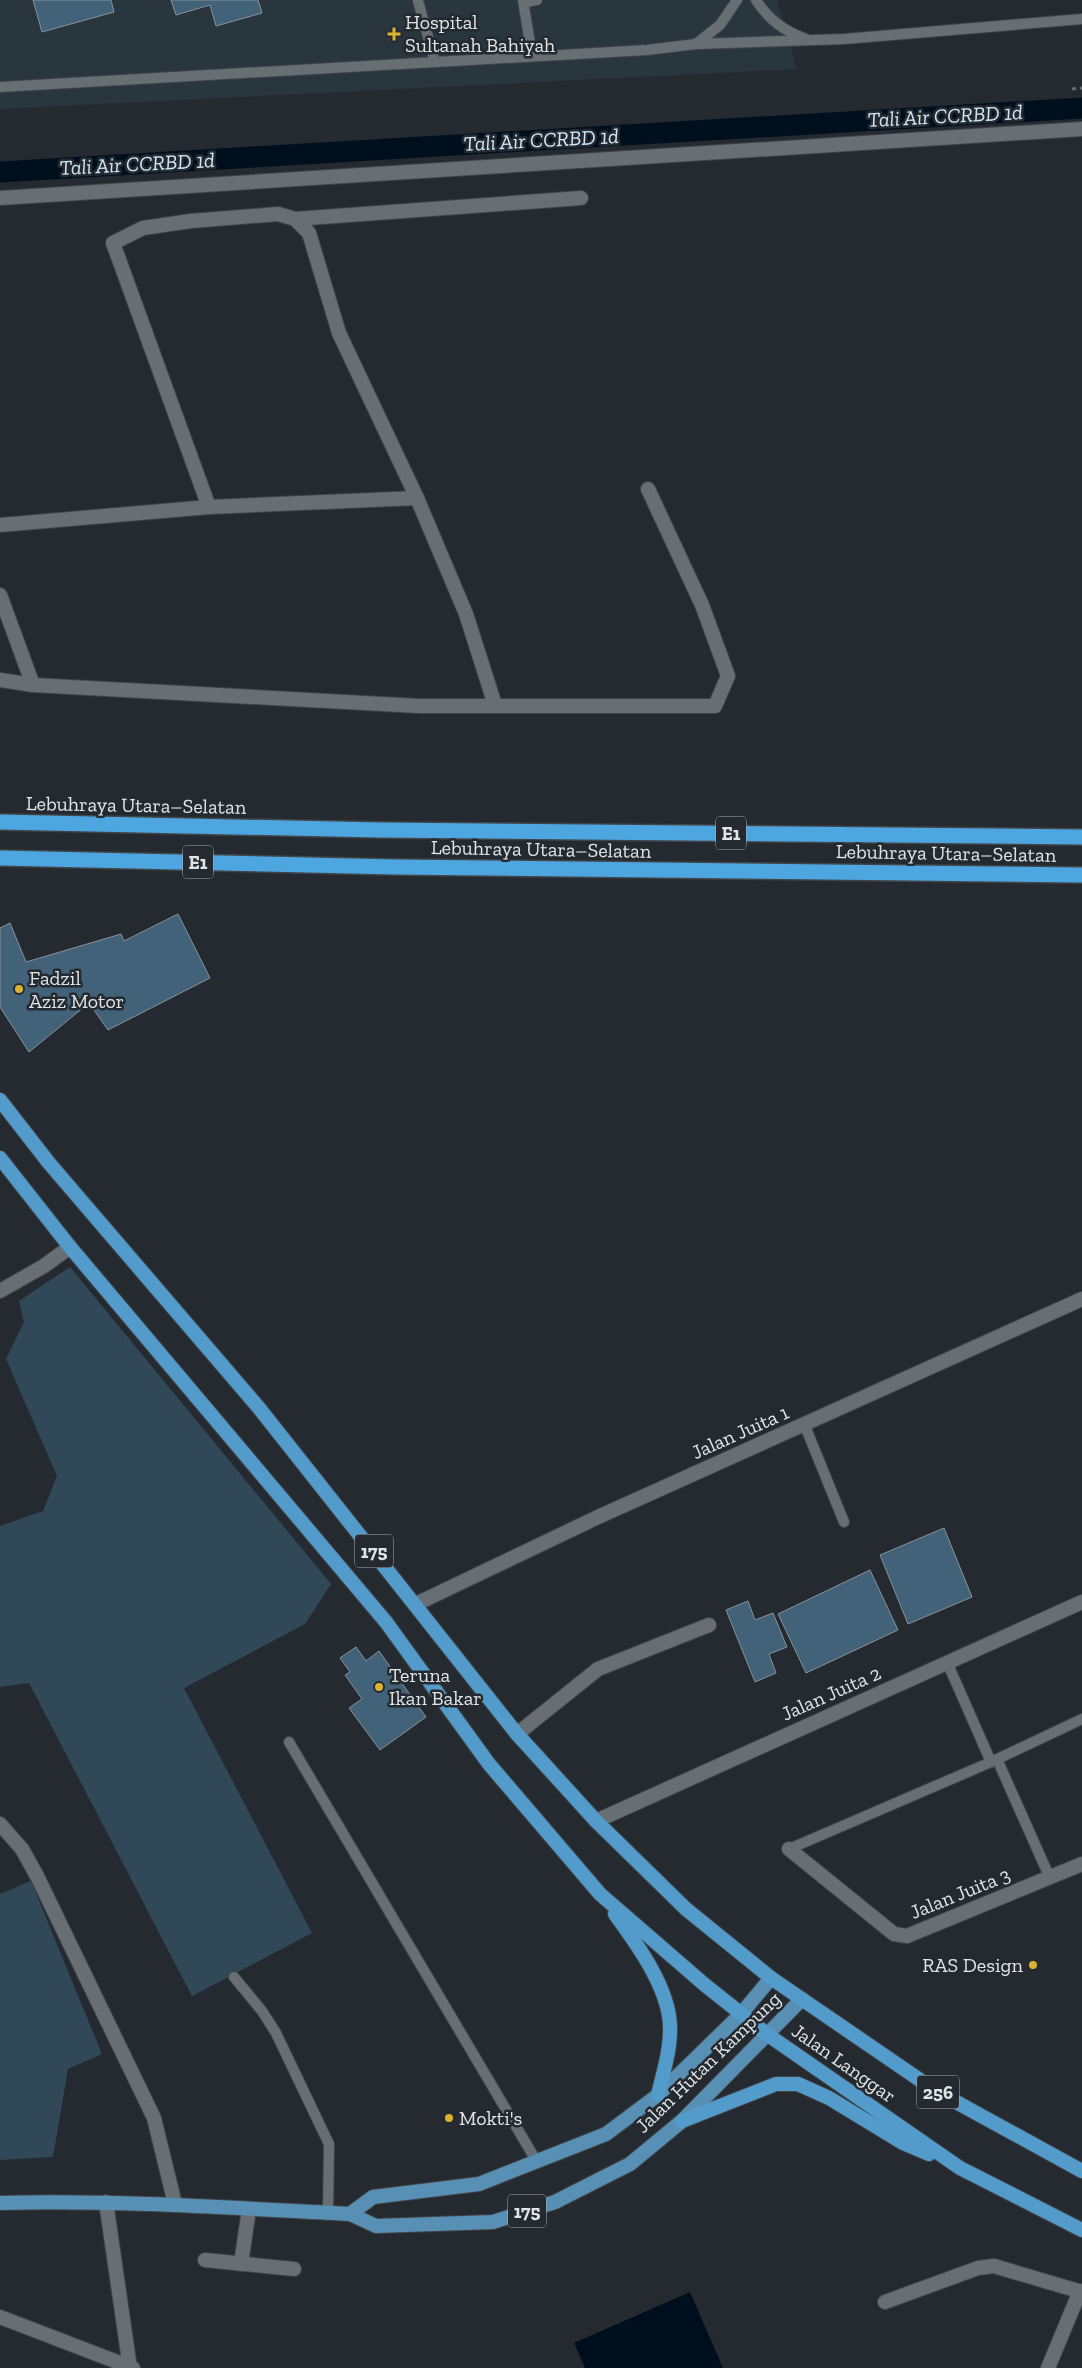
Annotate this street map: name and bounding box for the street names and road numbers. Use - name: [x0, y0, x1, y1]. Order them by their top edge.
- street label: Lebuhraya Utara–Selatan: [26, 791, 247, 819]
- road number: E1: [716, 816, 746, 850]
- street label: Lebuhraya Utara–Selatan: [431, 835, 652, 863]
- street label: Lebuhraya Utara–Selatan: [836, 839, 1057, 867]
- road number: E1: [183, 846, 213, 879]
- street label: Jalan Juita 1: [688, 1400, 793, 1464]
- road number: 175: [355, 1534, 393, 1568]
- street label: Jalan Juita 2: [778, 1660, 884, 1726]
- street label: Jalan Juita 3: [906, 1862, 1014, 1924]
- street label: Jalan Hutan Kampung: [630, 1986, 786, 2138]
- street label: Jalan Langgar: [787, 2018, 901, 2108]
- road number: 256: [917, 2076, 959, 2108]
- road number: 175: [508, 2194, 546, 2228]

